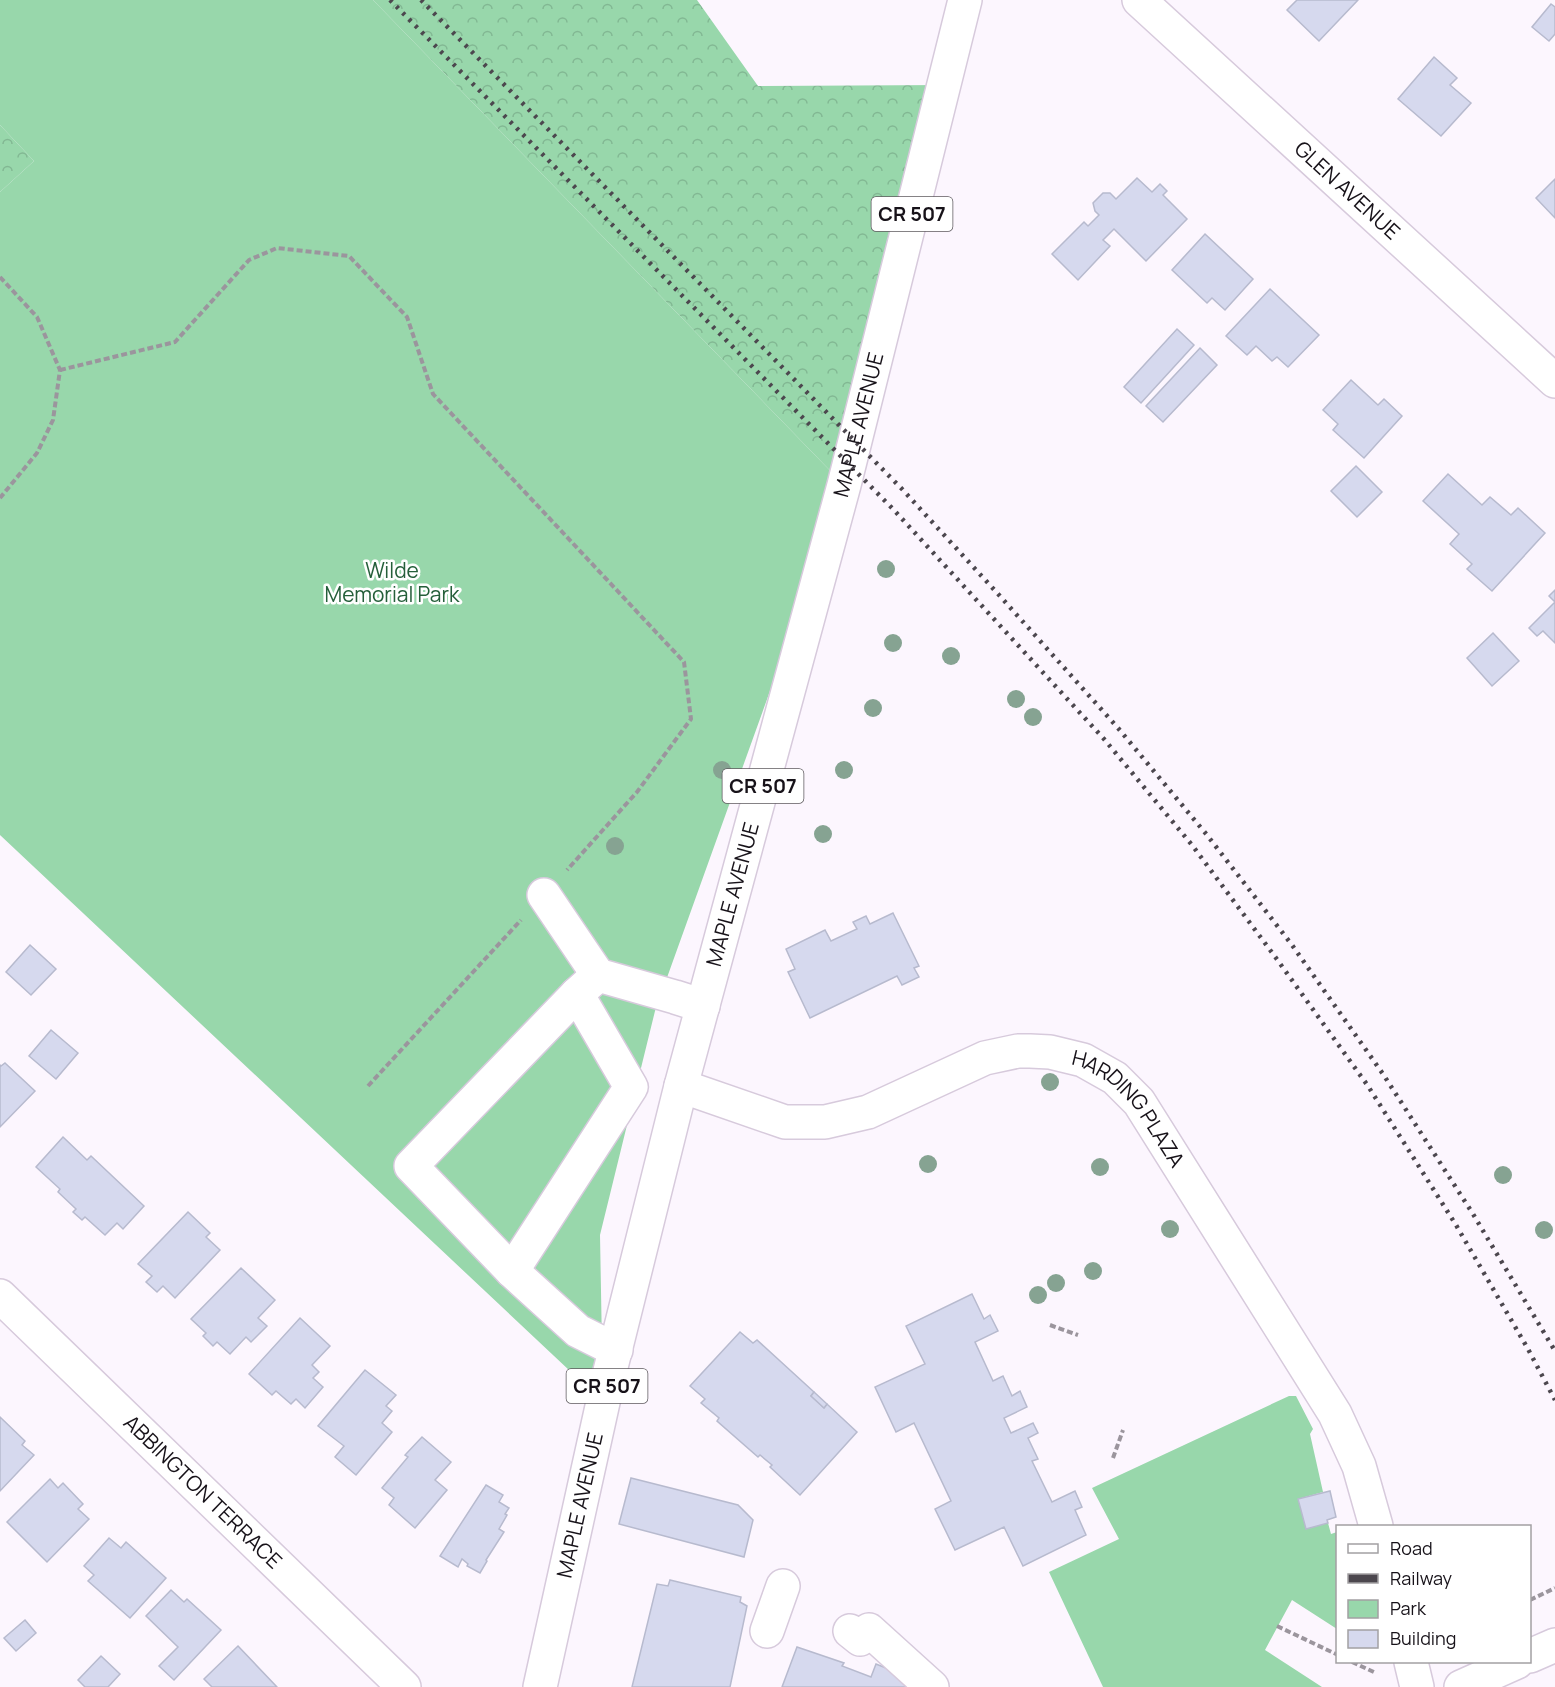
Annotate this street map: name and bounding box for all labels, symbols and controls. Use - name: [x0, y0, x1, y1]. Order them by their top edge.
- street label: GLEN AVENUE: [1289, 134, 1406, 245]
- road number: CR 507: [872, 197, 952, 231]
- street label: MAPLE AVENUE: [826, 349, 890, 500]
- park label: Wilde Memorial Park: [325, 556, 460, 608]
- road number: CR 507: [722, 769, 804, 803]
- street label: MAPLE AVENUE: [699, 819, 765, 969]
- street label: HARDING PLAZA: [1069, 1043, 1191, 1172]
- road number: CR 507: [566, 1369, 648, 1403]
- street label: ABBINGTON TERRACE: [118, 1408, 289, 1574]
- street label: MAPLE AVENUE: [550, 1430, 609, 1581]
- legend: [1336, 1525, 1531, 1663]
- text: Road: [1390, 1536, 1433, 1560]
- text: Railway: [1390, 1566, 1452, 1590]
- text: Park: [1390, 1596, 1427, 1620]
- text: Building: [1390, 1626, 1456, 1650]

